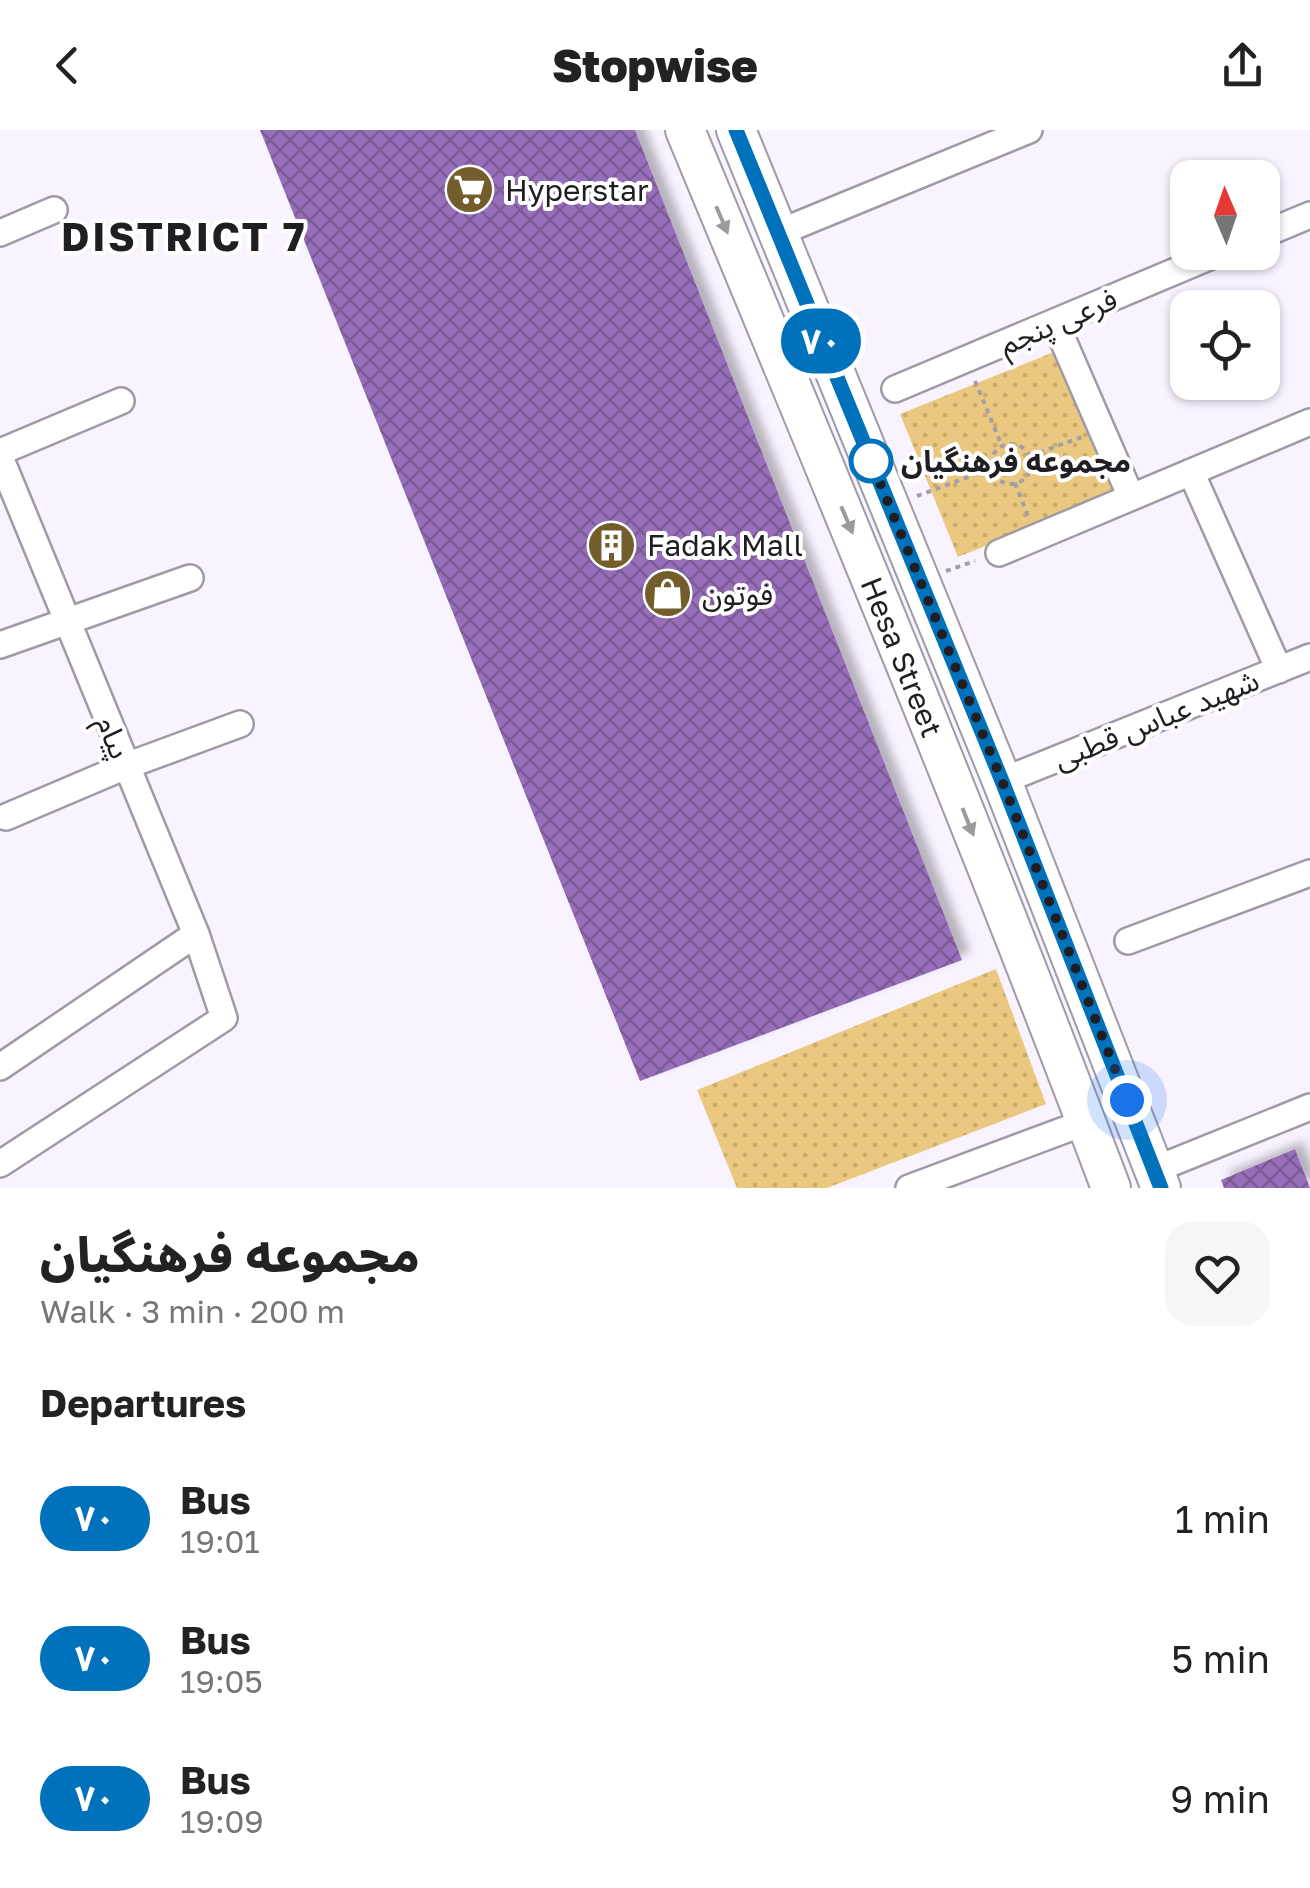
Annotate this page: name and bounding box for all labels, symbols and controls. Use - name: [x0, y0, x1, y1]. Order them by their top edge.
- icon: back: [40, 38, 95, 93]
- text: Stopwise: [552, 38, 758, 92]
- icon: share: [1215, 38, 1270, 93]
- north arrow: [1170, 160, 1280, 270]
- map controls: [1170, 160, 1280, 400]
- supermarket icon: Hyperstar: [444, 164, 496, 216]
- place label: Hyperstar: [505, 172, 649, 208]
- one-way arrow: [714, 205, 730, 235]
- district label: DISTRICT 7: [61, 212, 307, 260]
- street label: فرعی پنجم: [994, 280, 1125, 367]
- button: locate: [1170, 290, 1280, 400]
- line badge: ۷۰: [776, 308, 866, 374]
- text: ۷۰: [801, 320, 841, 362]
- marker: مجموعه فرهنگیان: [850, 440, 892, 482]
- place label: مجموعه فرهنگیان: [901, 443, 1131, 479]
- one-way arrow: [839, 505, 855, 535]
- building icon: Fadak Mall: [586, 519, 638, 571]
- place label: Fadak Mall: [647, 527, 803, 563]
- shop icon: فوتون: [641, 568, 693, 620]
- street label: Hesa Street: [854, 572, 950, 742]
- place label: فوتون: [702, 576, 773, 612]
- street label: شهید عباس قطبی: [1048, 661, 1264, 777]
- street label: پیام: [84, 710, 139, 766]
- one-way arrow: [961, 807, 977, 837]
- your location: [1102, 1075, 1152, 1125]
- button: heart: [1165, 1221, 1270, 1326]
- text: مجموعه فرهنگیان: [40, 1225, 420, 1283]
- text: Walk · 3 min · 200 m: [40, 1292, 345, 1330]
- text: Departures: [40, 1380, 246, 1425]
- text: Bus: [180, 1477, 251, 1522]
- text: 1 min: [1175, 1496, 1270, 1541]
- text: ۷۰: [75, 1497, 115, 1539]
- text: 19:01: [180, 1522, 260, 1560]
- text: Bus: [180, 1617, 251, 1662]
- text: 5 min: [1171, 1636, 1270, 1681]
- text: ۷۰: [75, 1637, 115, 1679]
- text: 19:05: [180, 1662, 263, 1700]
- text: Bus: [180, 1757, 251, 1802]
- text: 9 min: [1170, 1776, 1270, 1821]
- text: ۷۰: [75, 1777, 115, 1819]
- text: 19:09: [180, 1802, 264, 1840]

